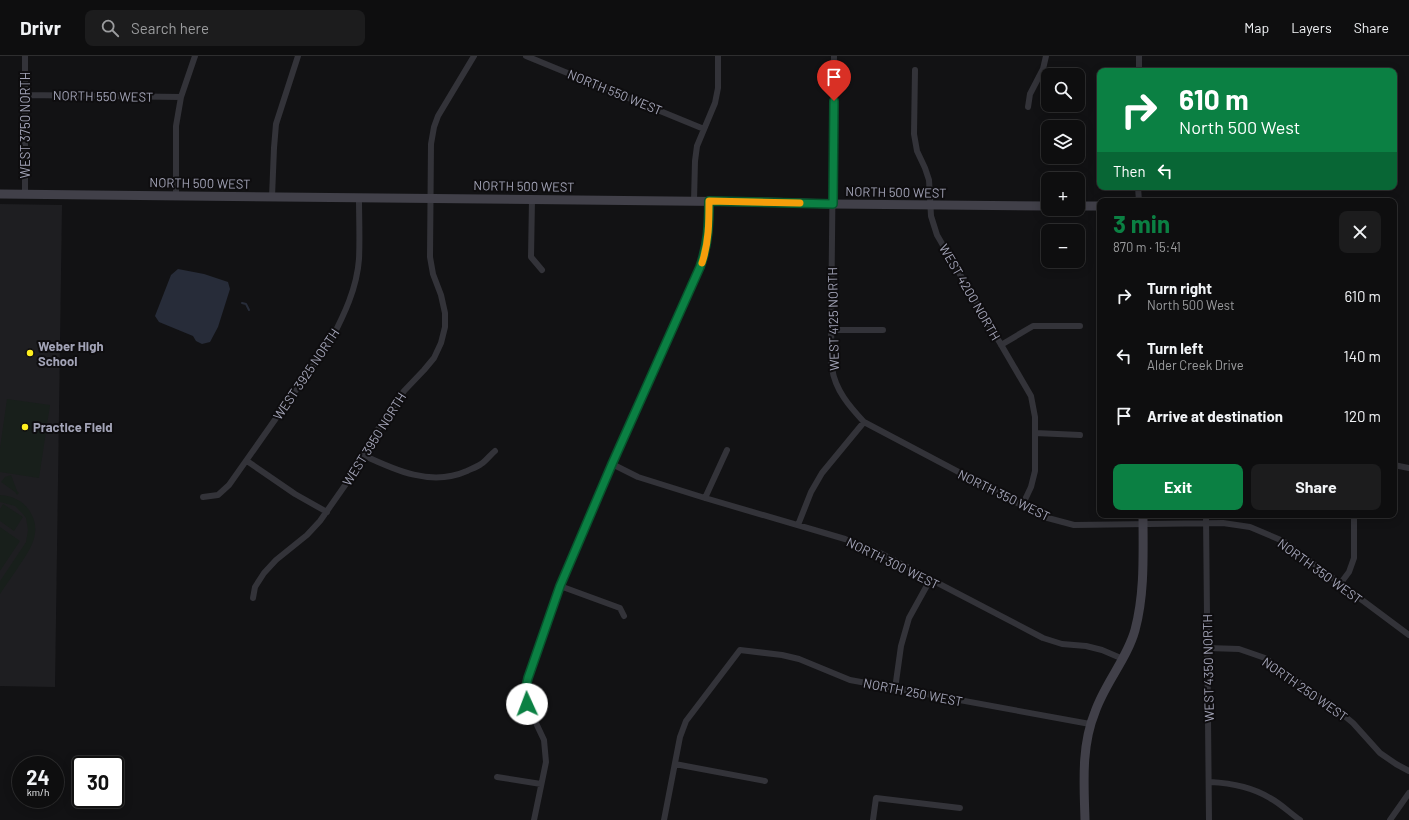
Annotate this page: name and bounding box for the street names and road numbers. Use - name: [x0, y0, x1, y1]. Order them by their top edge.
- street label: NORTH 550 WEST: [565, 66, 665, 118]
- street label: WEST 3750 NORTH: [17, 72, 33, 178]
- street label: NORTH 550 WEST: [53, 87, 153, 105]
- street label: NORTH 500 WEST: [149, 174, 251, 192]
- street label: NORTH 500 WEST: [473, 177, 575, 195]
- street label: NORTH 500 WEST: [845, 183, 947, 201]
- street label: WEST 4200 NORTH: [936, 241, 1004, 343]
- street label: WEST 4125 NORTH: [824, 267, 842, 371]
- street label: WEST 3925 NORTH: [269, 325, 343, 423]
- street label: WEST 3950 NORTH: [339, 389, 409, 489]
- street label: NORTH 350 WEST: [955, 466, 1053, 524]
- street label: NORTH 300 WEST: [844, 534, 942, 592]
- street label: NORTH 350 WEST: [1275, 535, 1365, 607]
- street label: WEST 4350 NORTH: [1199, 614, 1217, 722]
- street label: NORTH 250 WEST: [1259, 654, 1351, 724]
- street label: NORTH 250 WEST: [862, 675, 964, 709]

